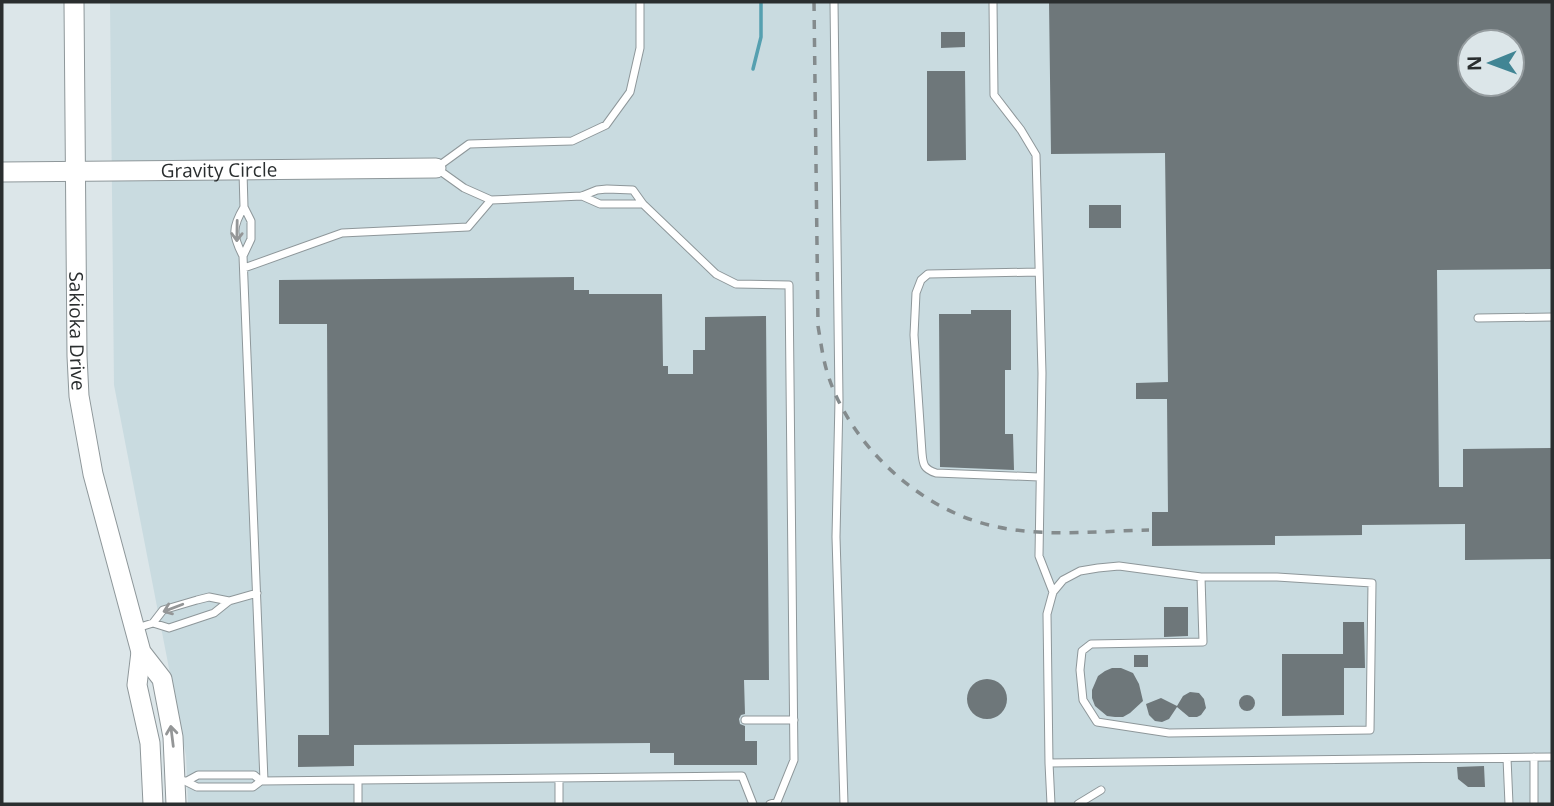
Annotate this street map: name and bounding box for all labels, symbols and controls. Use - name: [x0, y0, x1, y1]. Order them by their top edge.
- north arrow: [1456, 28, 1526, 98]
- text: N: [1461, 55, 1487, 71]
- street label: Gravity Circle: [160, 156, 278, 184]
- one-way arrow: [230, 219, 244, 242]
- street label: Sakioka Drive: [63, 271, 92, 391]
- one-way arrow: [162, 603, 184, 616]
- one-way arrow: [166, 725, 179, 748]

